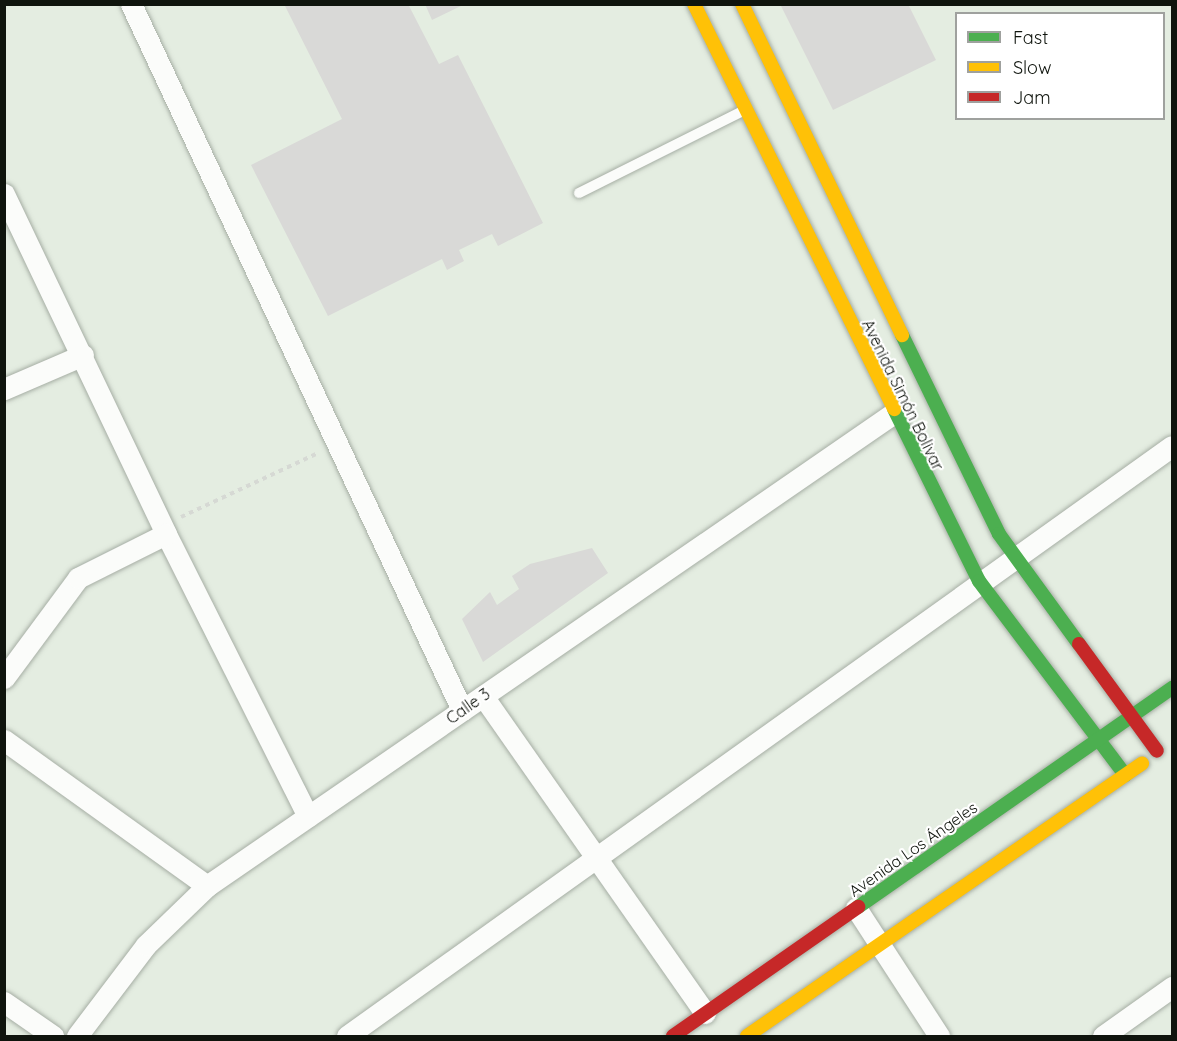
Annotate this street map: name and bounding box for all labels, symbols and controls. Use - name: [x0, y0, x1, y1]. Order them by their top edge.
- legend: [955, 12, 1165, 120]
- text: Fast: [1013, 26, 1048, 49]
- text: Slow: [1013, 56, 1051, 79]
- text: Jam: [1013, 86, 1051, 109]
- street label: Avenida Simón Bolivar: [858, 316, 948, 474]
- street label: Calle 3: [442, 684, 494, 728]
- street label: Avenida Los Ángeles: [845, 797, 981, 901]

